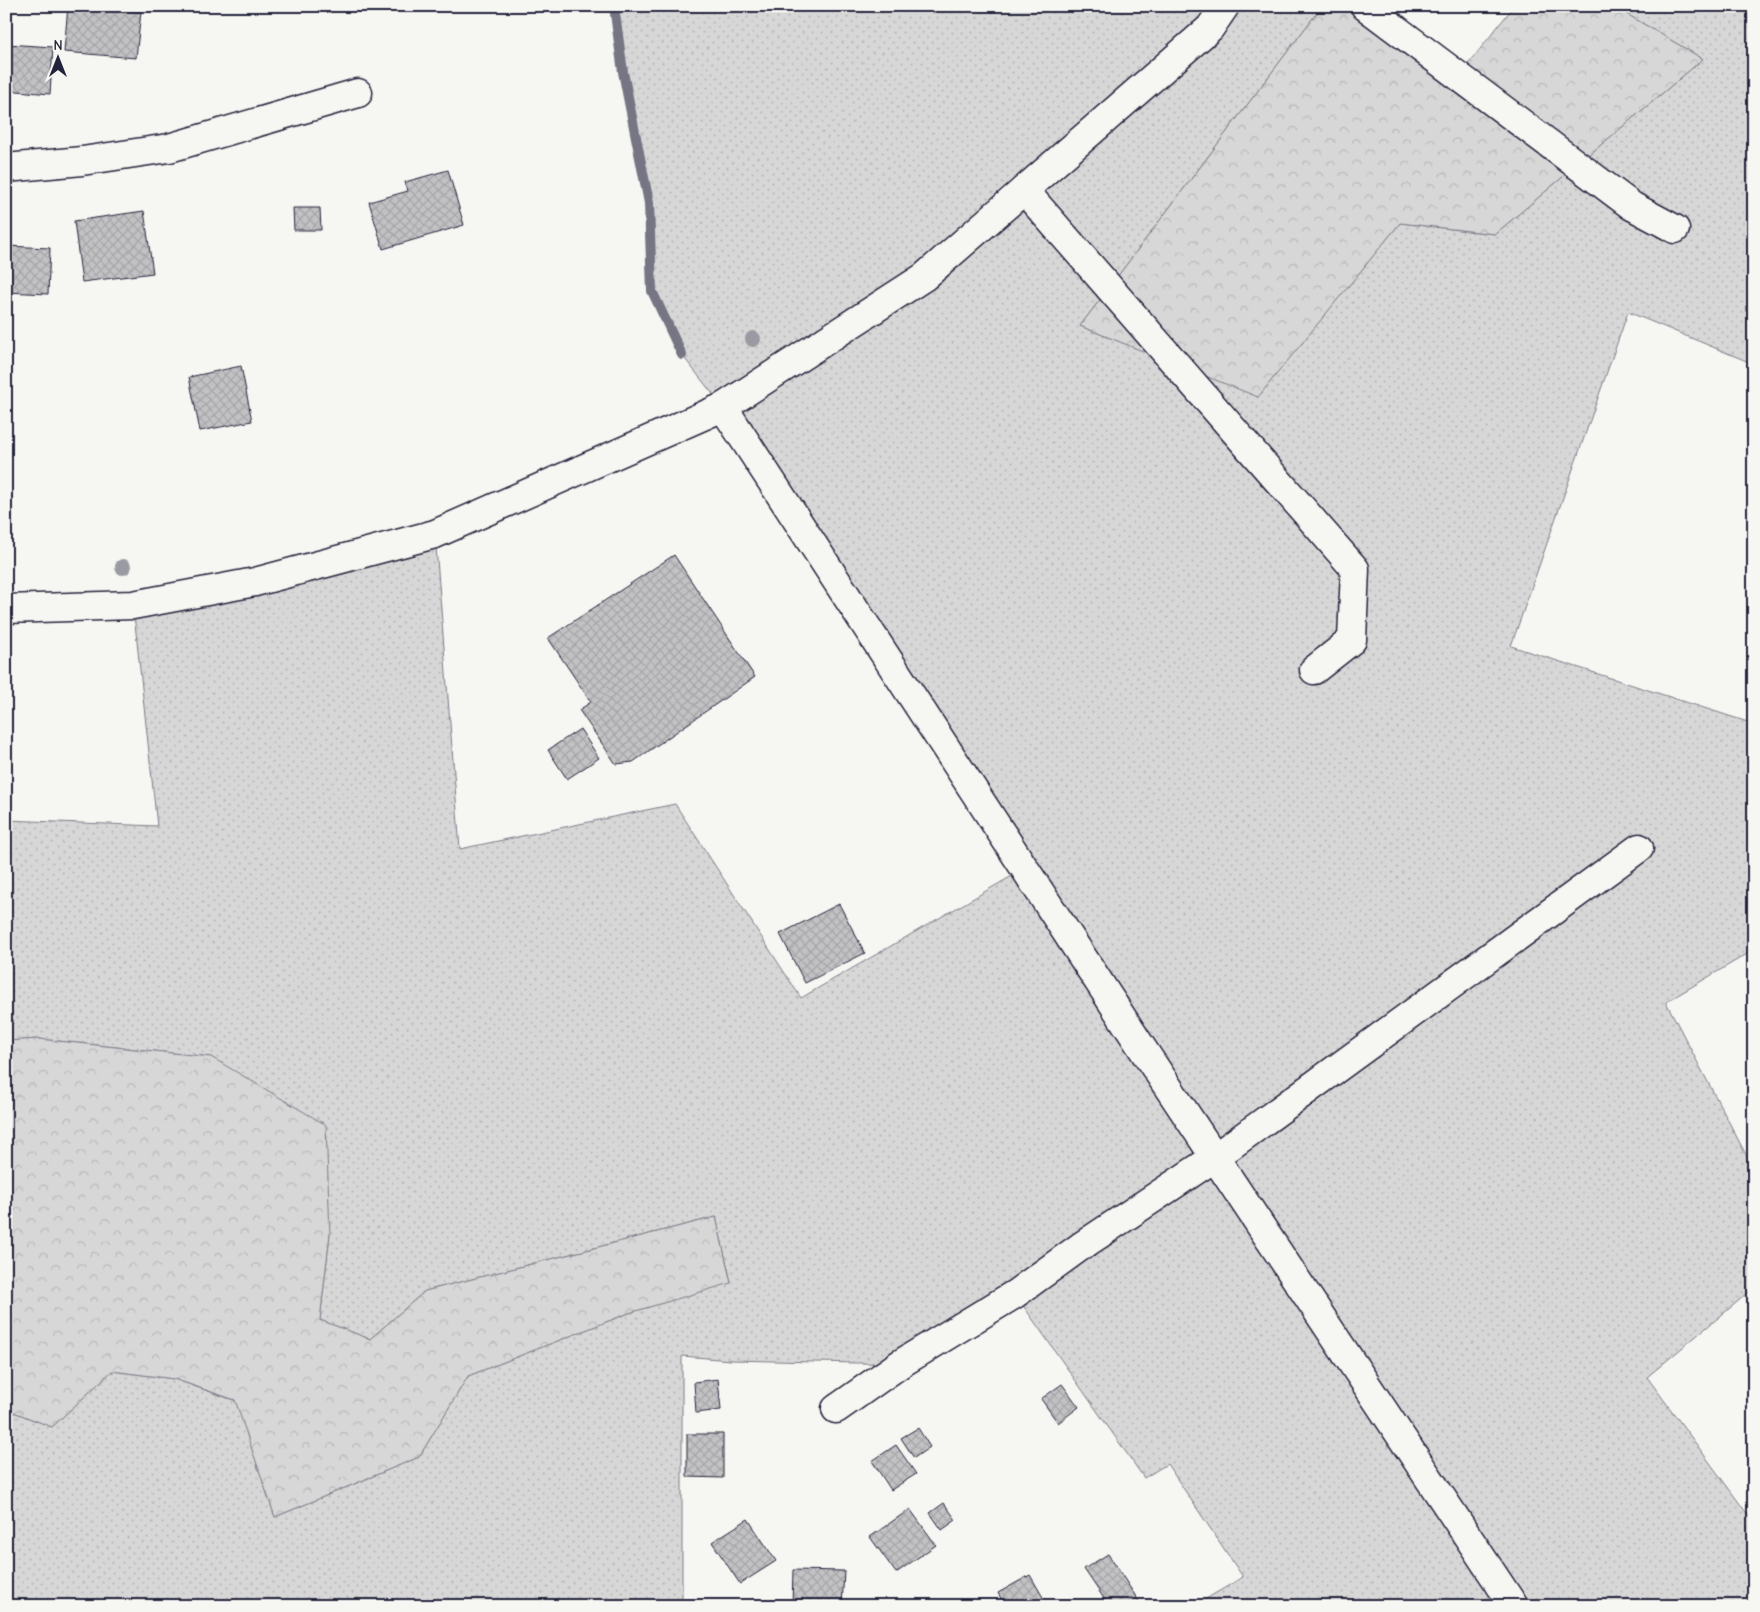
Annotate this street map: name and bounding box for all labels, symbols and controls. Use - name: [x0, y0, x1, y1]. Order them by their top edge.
- north arrow: [32, 32, 82, 82]
- text: N: [53, 37, 63, 54]

